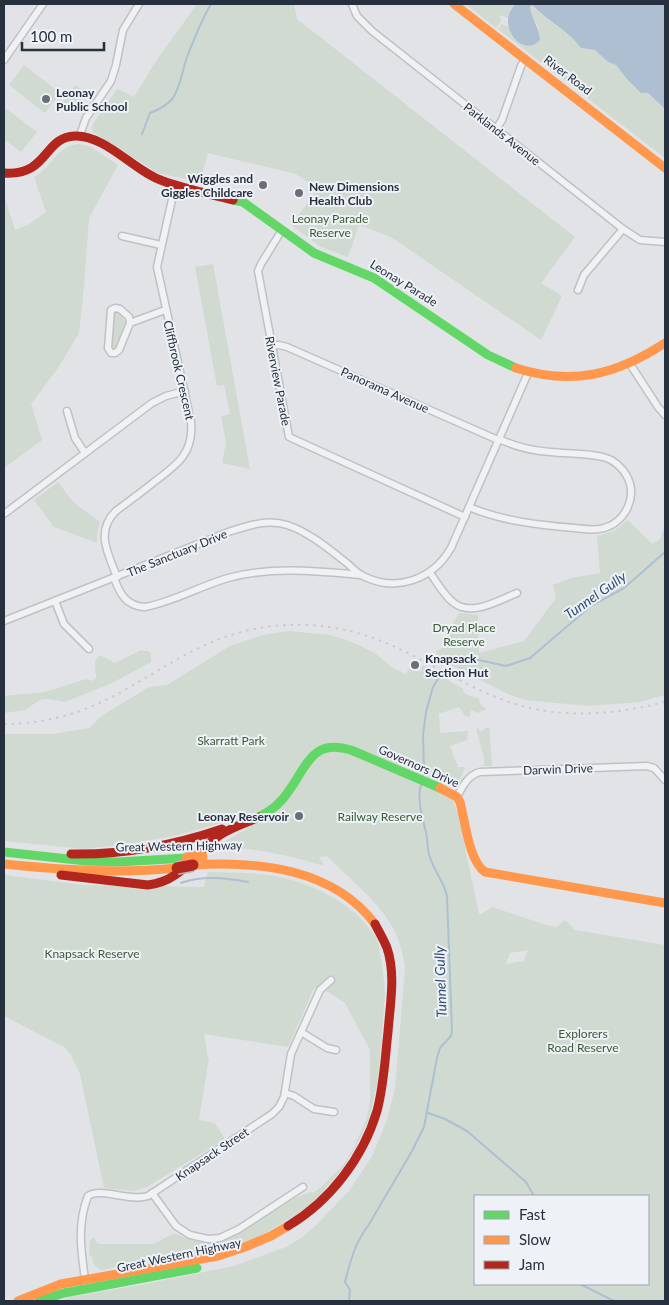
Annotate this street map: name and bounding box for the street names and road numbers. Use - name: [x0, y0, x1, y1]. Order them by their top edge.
- street label: River Road: [541, 52, 595, 98]
- street label: Parklands Avenue: [461, 99, 543, 169]
- street label: Leonay Parade: [368, 256, 440, 310]
- street label: Cliffbrook Crescent: [160, 319, 198, 422]
- street label: Riverview Parade: [262, 335, 294, 427]
- street label: Panorama Avenue: [339, 364, 431, 416]
- street label: The Sanctuary Drive: [125, 526, 229, 580]
- street label: Governors Drive: [376, 741, 462, 791]
- street label: Darwin Drive: [523, 760, 593, 778]
- street label: Great Western Highway: [116, 837, 243, 855]
- street label: Knapsack Street: [173, 1124, 252, 1184]
- street label: Great Western Highway: [116, 1234, 243, 1275]

